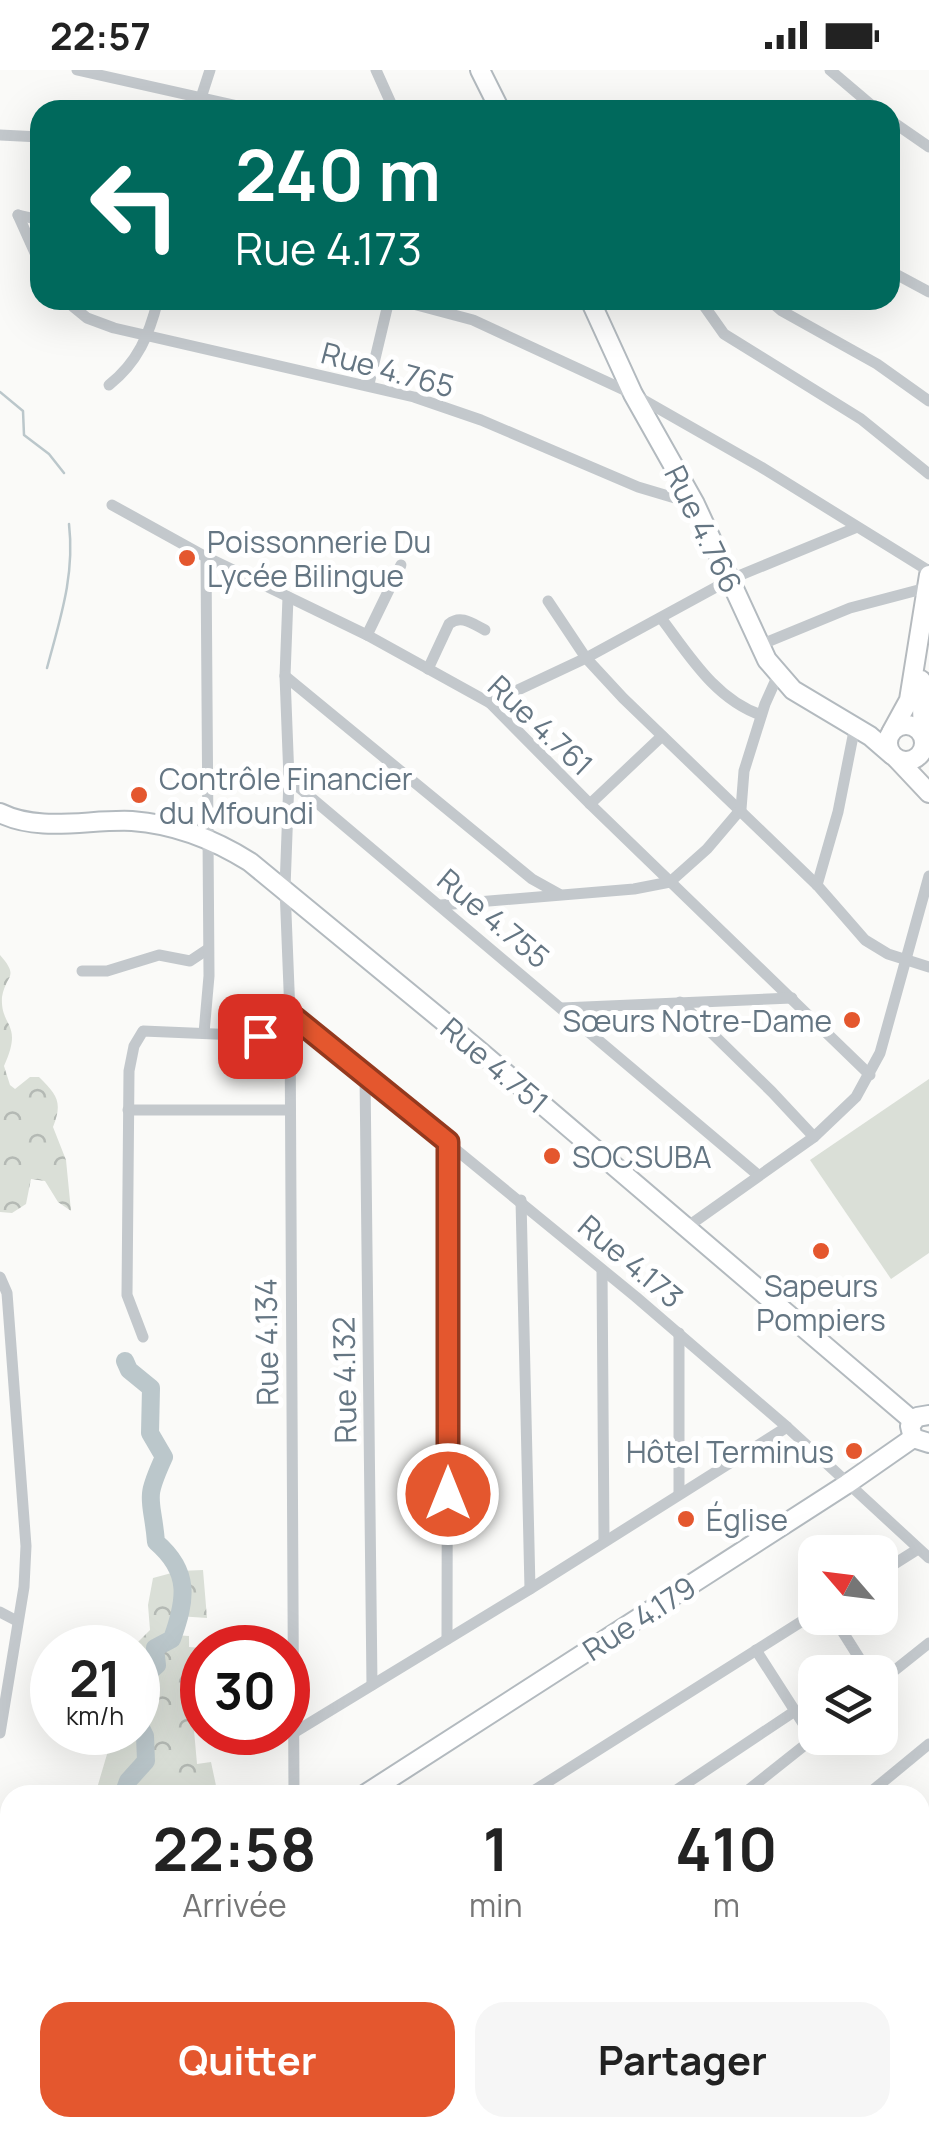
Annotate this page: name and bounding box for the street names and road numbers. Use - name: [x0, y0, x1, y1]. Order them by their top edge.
- street label: Rue 4.765: [317, 332, 459, 406]
- street label: Rue 4.766: [655, 458, 753, 600]
- street label: Rue 4.761: [480, 666, 602, 784]
- street label: Rue 4.755: [429, 859, 559, 977]
- street label: Rue 4.751: [432, 1008, 558, 1122]
- street label: Rue 4.173: [570, 1205, 692, 1317]
- street label: Rue 4.134: [244, 1278, 288, 1406]
- street label: Rue 4.132: [322, 1316, 366, 1444]
- street label: Rue 4.179: [575, 1566, 703, 1670]

